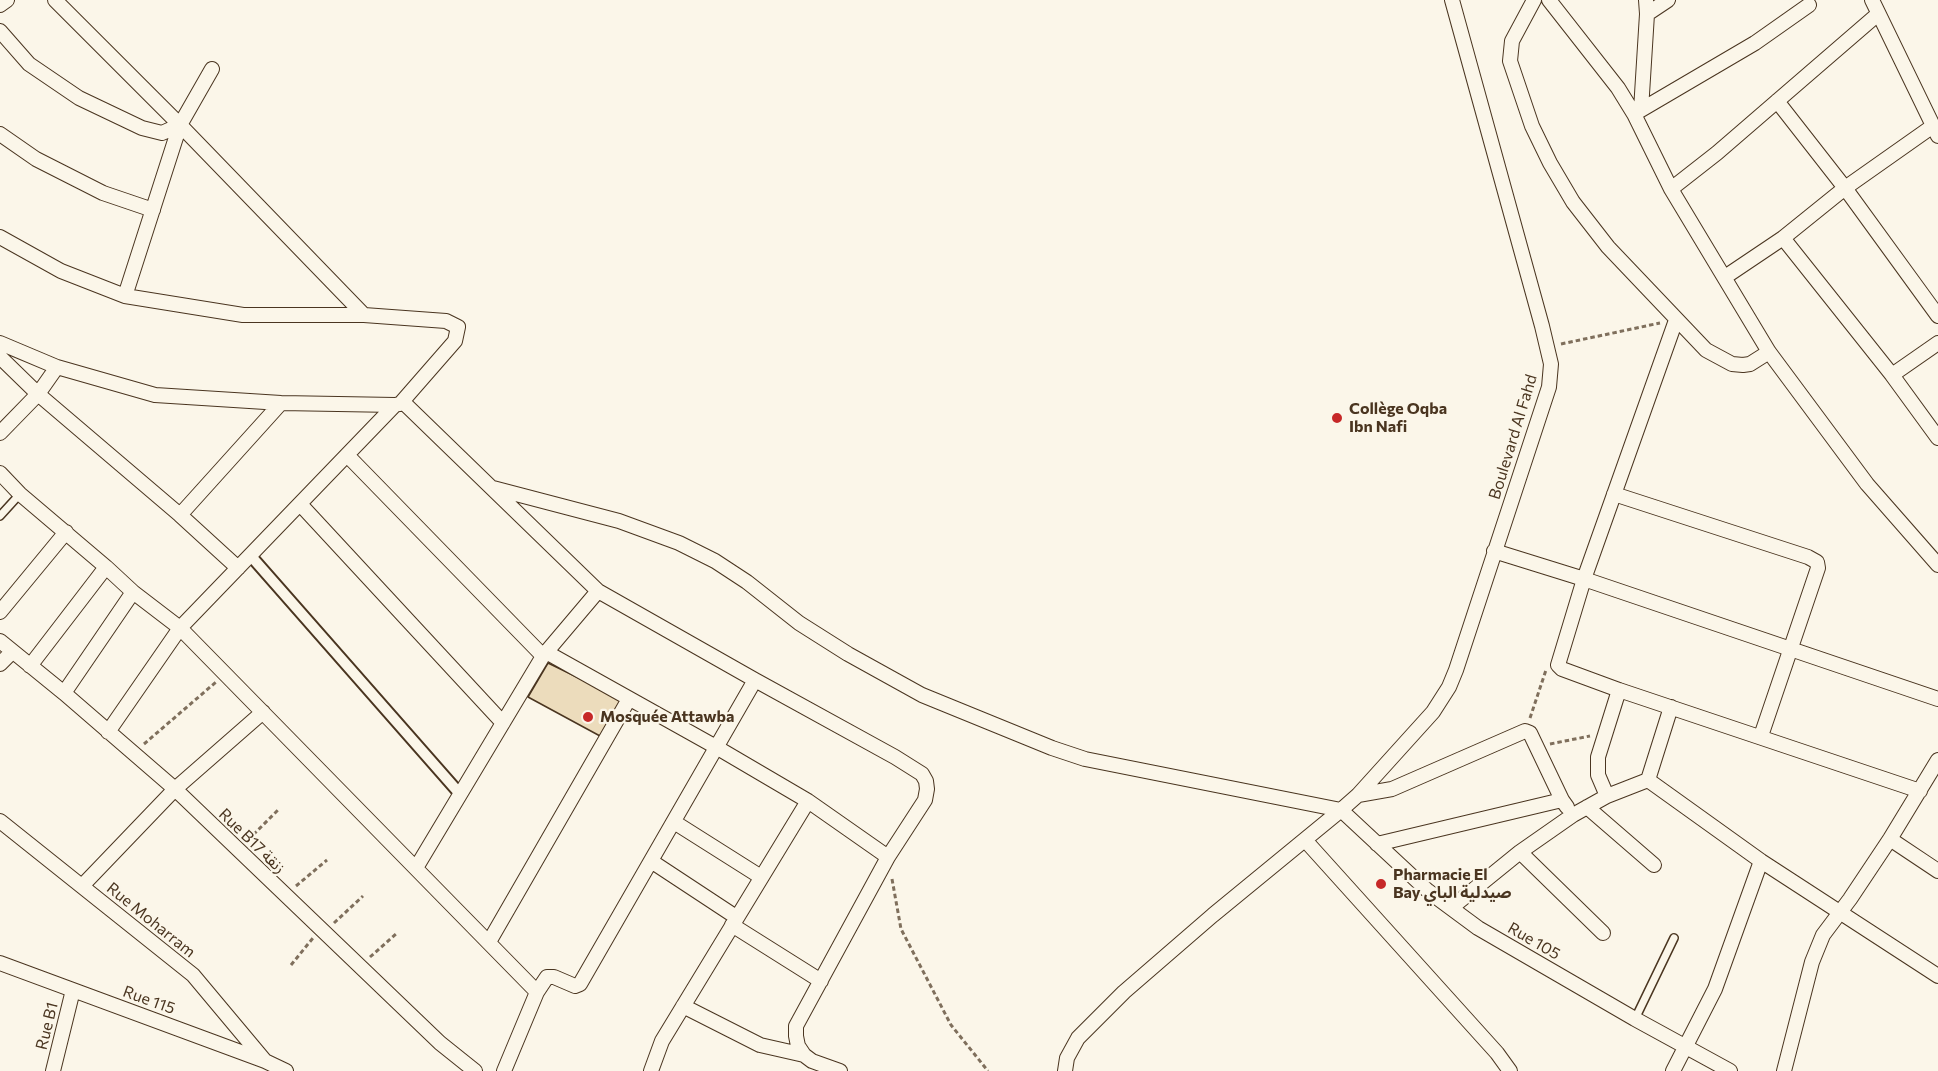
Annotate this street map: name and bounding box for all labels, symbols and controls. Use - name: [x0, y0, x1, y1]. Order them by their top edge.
- street label: Boulevard Al Fahd: [1485, 372, 1541, 502]
- place label: Collège Oqba Ibn Nafi: [1349, 399, 1447, 437]
- marker: Collège Oqba Ibn Nafi: [1330, 411, 1344, 425]
- place label: Mosquée Attawba: [600, 707, 734, 727]
- marker: Mosquée Attawba: [581, 710, 595, 724]
- street label: Rue B17 زنقة: [215, 805, 289, 877]
- place label: Pharmacie El Bay صيدلية الباي: [1393, 865, 1512, 903]
- marker: Pharmacie El Bay صيدلية الباي: [1374, 877, 1388, 891]
- street label: Rue Moharram: [103, 878, 199, 962]
- street label: Rue 105: [1504, 918, 1564, 964]
- street label: Rue 115: [120, 982, 178, 1018]
- street label: Rue B1: [32, 1000, 62, 1052]

